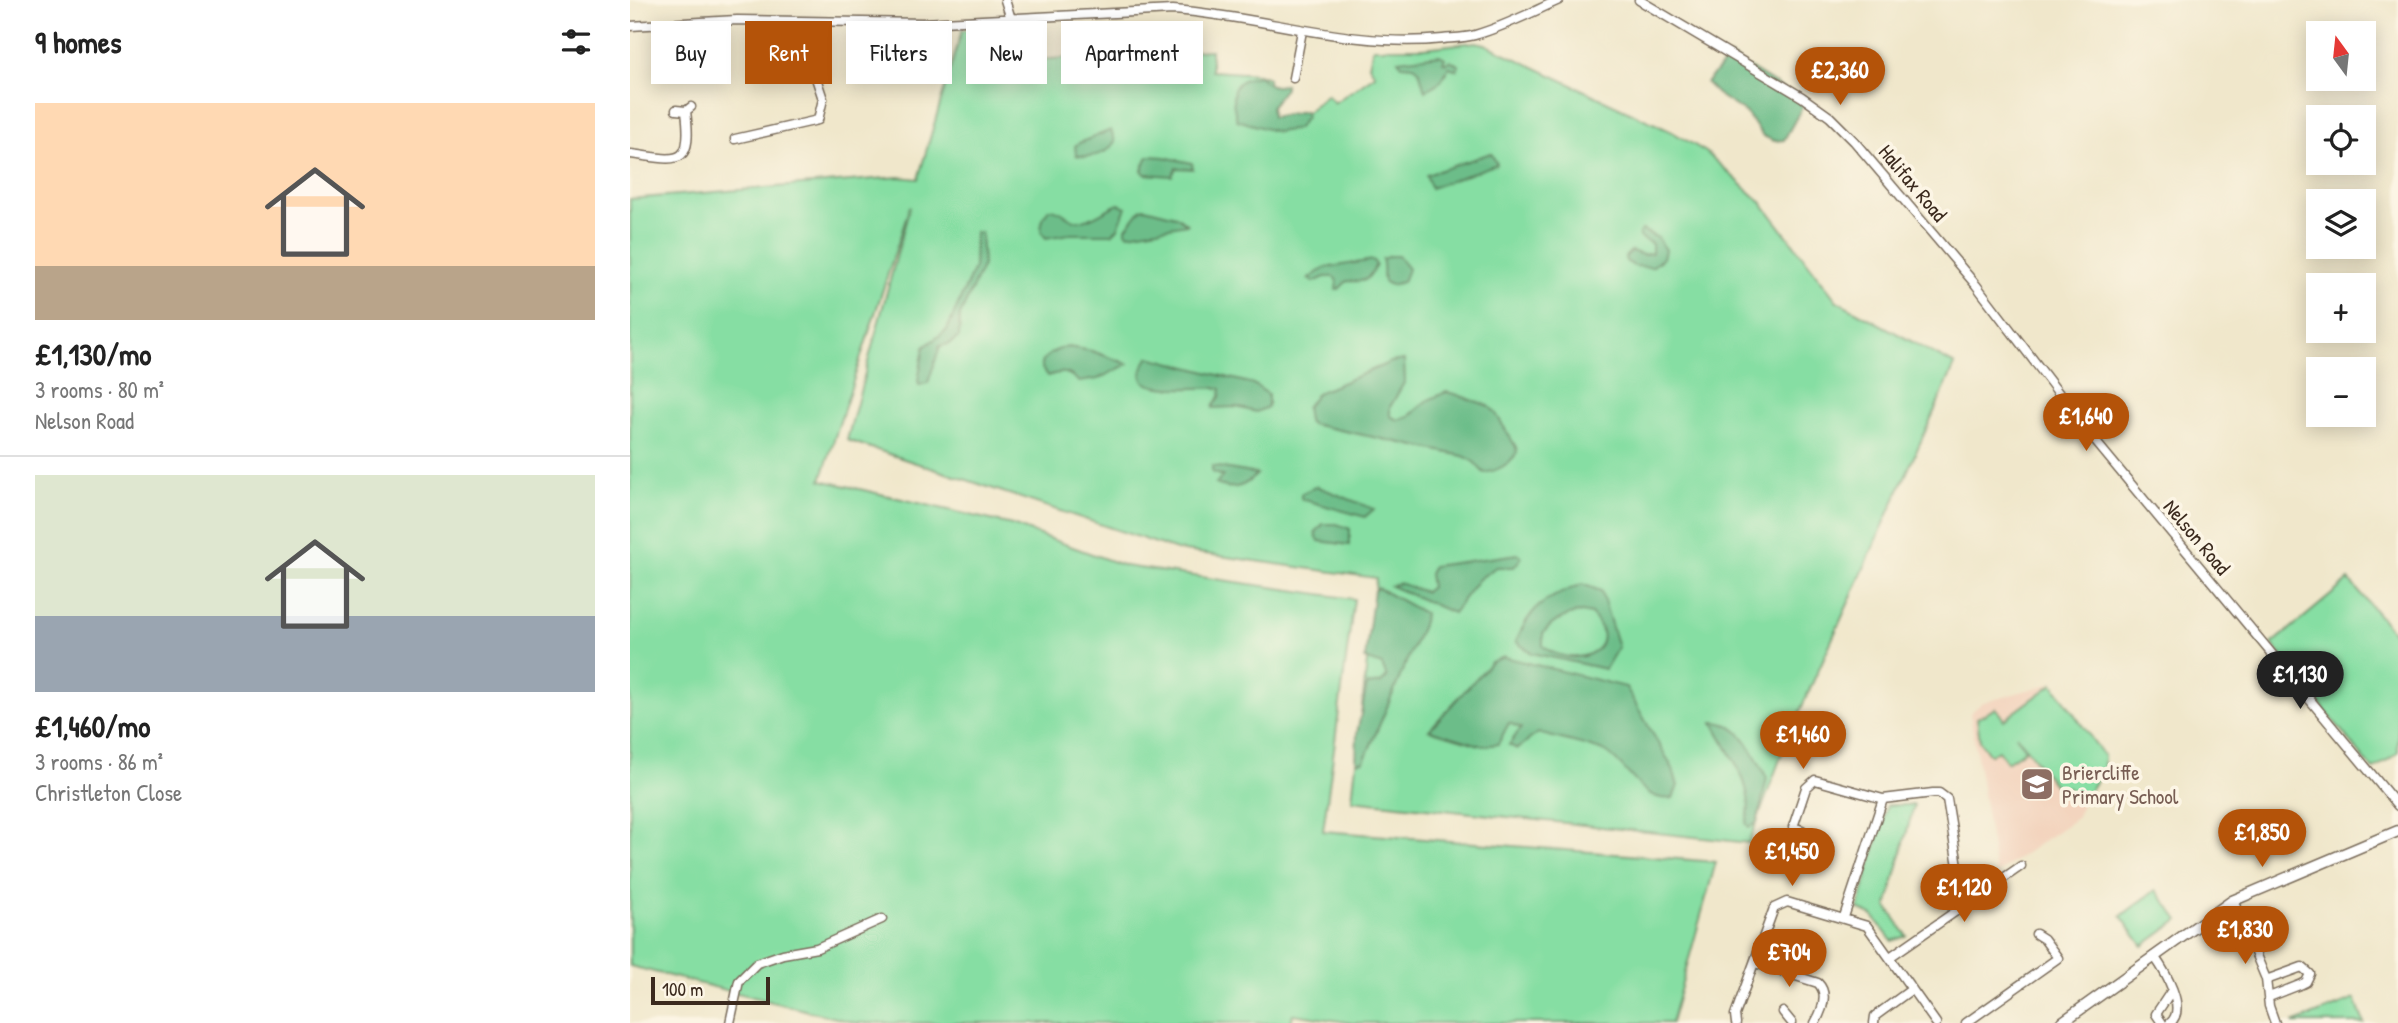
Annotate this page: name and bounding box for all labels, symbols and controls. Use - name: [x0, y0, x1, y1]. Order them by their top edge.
- chip: Buy: [651, 21, 731, 84]
- chip: Rent: [745, 21, 832, 84]
- chip: Filters: [846, 21, 952, 84]
- chip: New: [966, 21, 1047, 84]
- chip: Apartment: [1061, 21, 1203, 84]
- north arrow: [2306, 21, 2376, 91]
- map controls: [2306, 21, 2376, 427]
- text: 9 homes: [35, 22, 122, 62]
- icon: filters: [557, 23, 595, 61]
- pin: £2,360: [1783, 48, 1897, 107]
- text: £2,360: [1811, 54, 1869, 85]
- button: locate: [2306, 105, 2376, 175]
- street label: Halifax Road: [1872, 138, 1954, 228]
- icon: home: [252, 149, 378, 275]
- button: layers: [2306, 189, 2376, 259]
- button: +: [2306, 273, 2376, 343]
- text: £1,130/mo: [35, 334, 151, 374]
- button: −: [2306, 357, 2376, 427]
- text: 3 rooms · 80 m²: [35, 374, 164, 405]
- pin: £1,640: [2029, 393, 2143, 453]
- text: £1,640: [2059, 400, 2113, 431]
- text: Nelson Road: [35, 405, 134, 436]
- street label: Nelson Road: [2157, 493, 2237, 581]
- icon: home: [252, 521, 378, 647]
- pin: £1,130: [2243, 652, 2357, 711]
- text: £1,130: [2273, 658, 2327, 689]
- text: £1,460/mo: [35, 706, 150, 746]
- pin: £1,460: [1746, 712, 1860, 771]
- text: £1,460: [1776, 718, 1830, 749]
- text: 3 rooms · 86 m²: [35, 746, 163, 777]
- place label: Briercliffe Primary School: [2062, 758, 2179, 811]
- school or university icon: Briercliffe Primary School: [2018, 765, 2056, 803]
- text: Christleton Close: [35, 777, 182, 808]
- pin: £1,850: [2205, 810, 2319, 869]
- text: £1,850: [2234, 816, 2290, 847]
- pin: £1,450: [1735, 828, 1849, 888]
- text: £1,450: [1765, 835, 1819, 866]
- pin: £1,120: [1907, 864, 2021, 924]
- text: £1,120: [1936, 871, 1992, 902]
- pin: £1,830: [2188, 906, 2302, 966]
- text: £1,830: [2217, 913, 2273, 944]
- pin: £704: [1748, 930, 1830, 989]
- text: £704: [1768, 936, 1810, 967]
- scale bar: [651, 974, 770, 1006]
- text: 100 m: [662, 976, 703, 1002]

